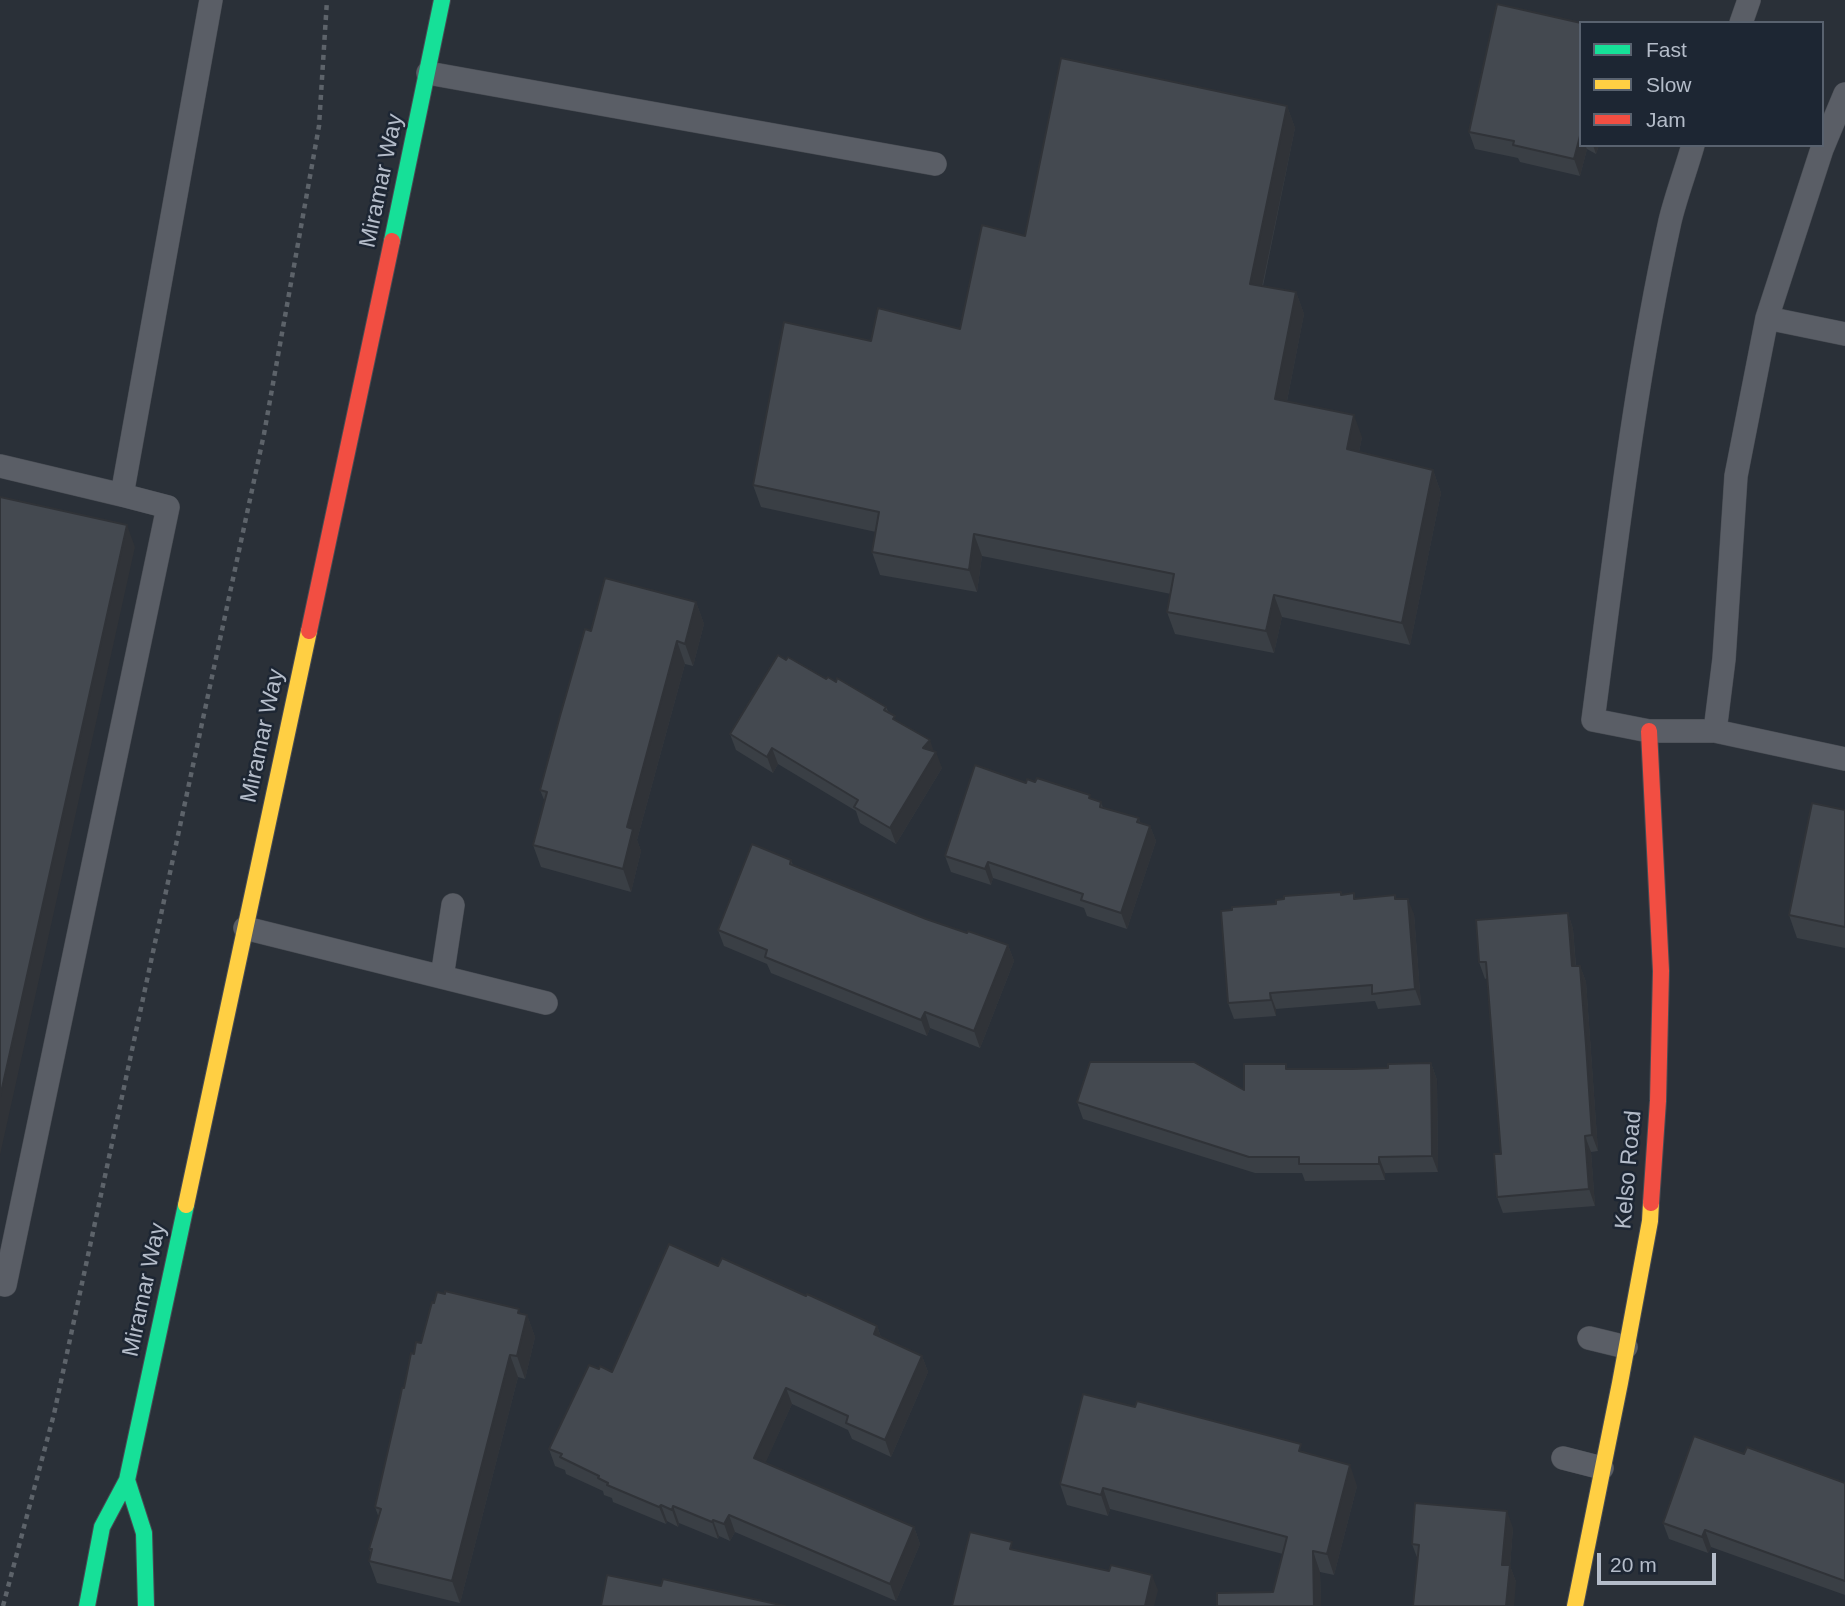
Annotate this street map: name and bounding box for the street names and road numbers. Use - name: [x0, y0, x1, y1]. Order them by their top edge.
- street label: Miramar Way: [354, 112, 410, 250]
- street label: Miramar Way: [235, 667, 291, 805]
- street label: Kelso Road: [1610, 1110, 1648, 1230]
- street label: Miramar Way: [117, 1221, 173, 1359]

